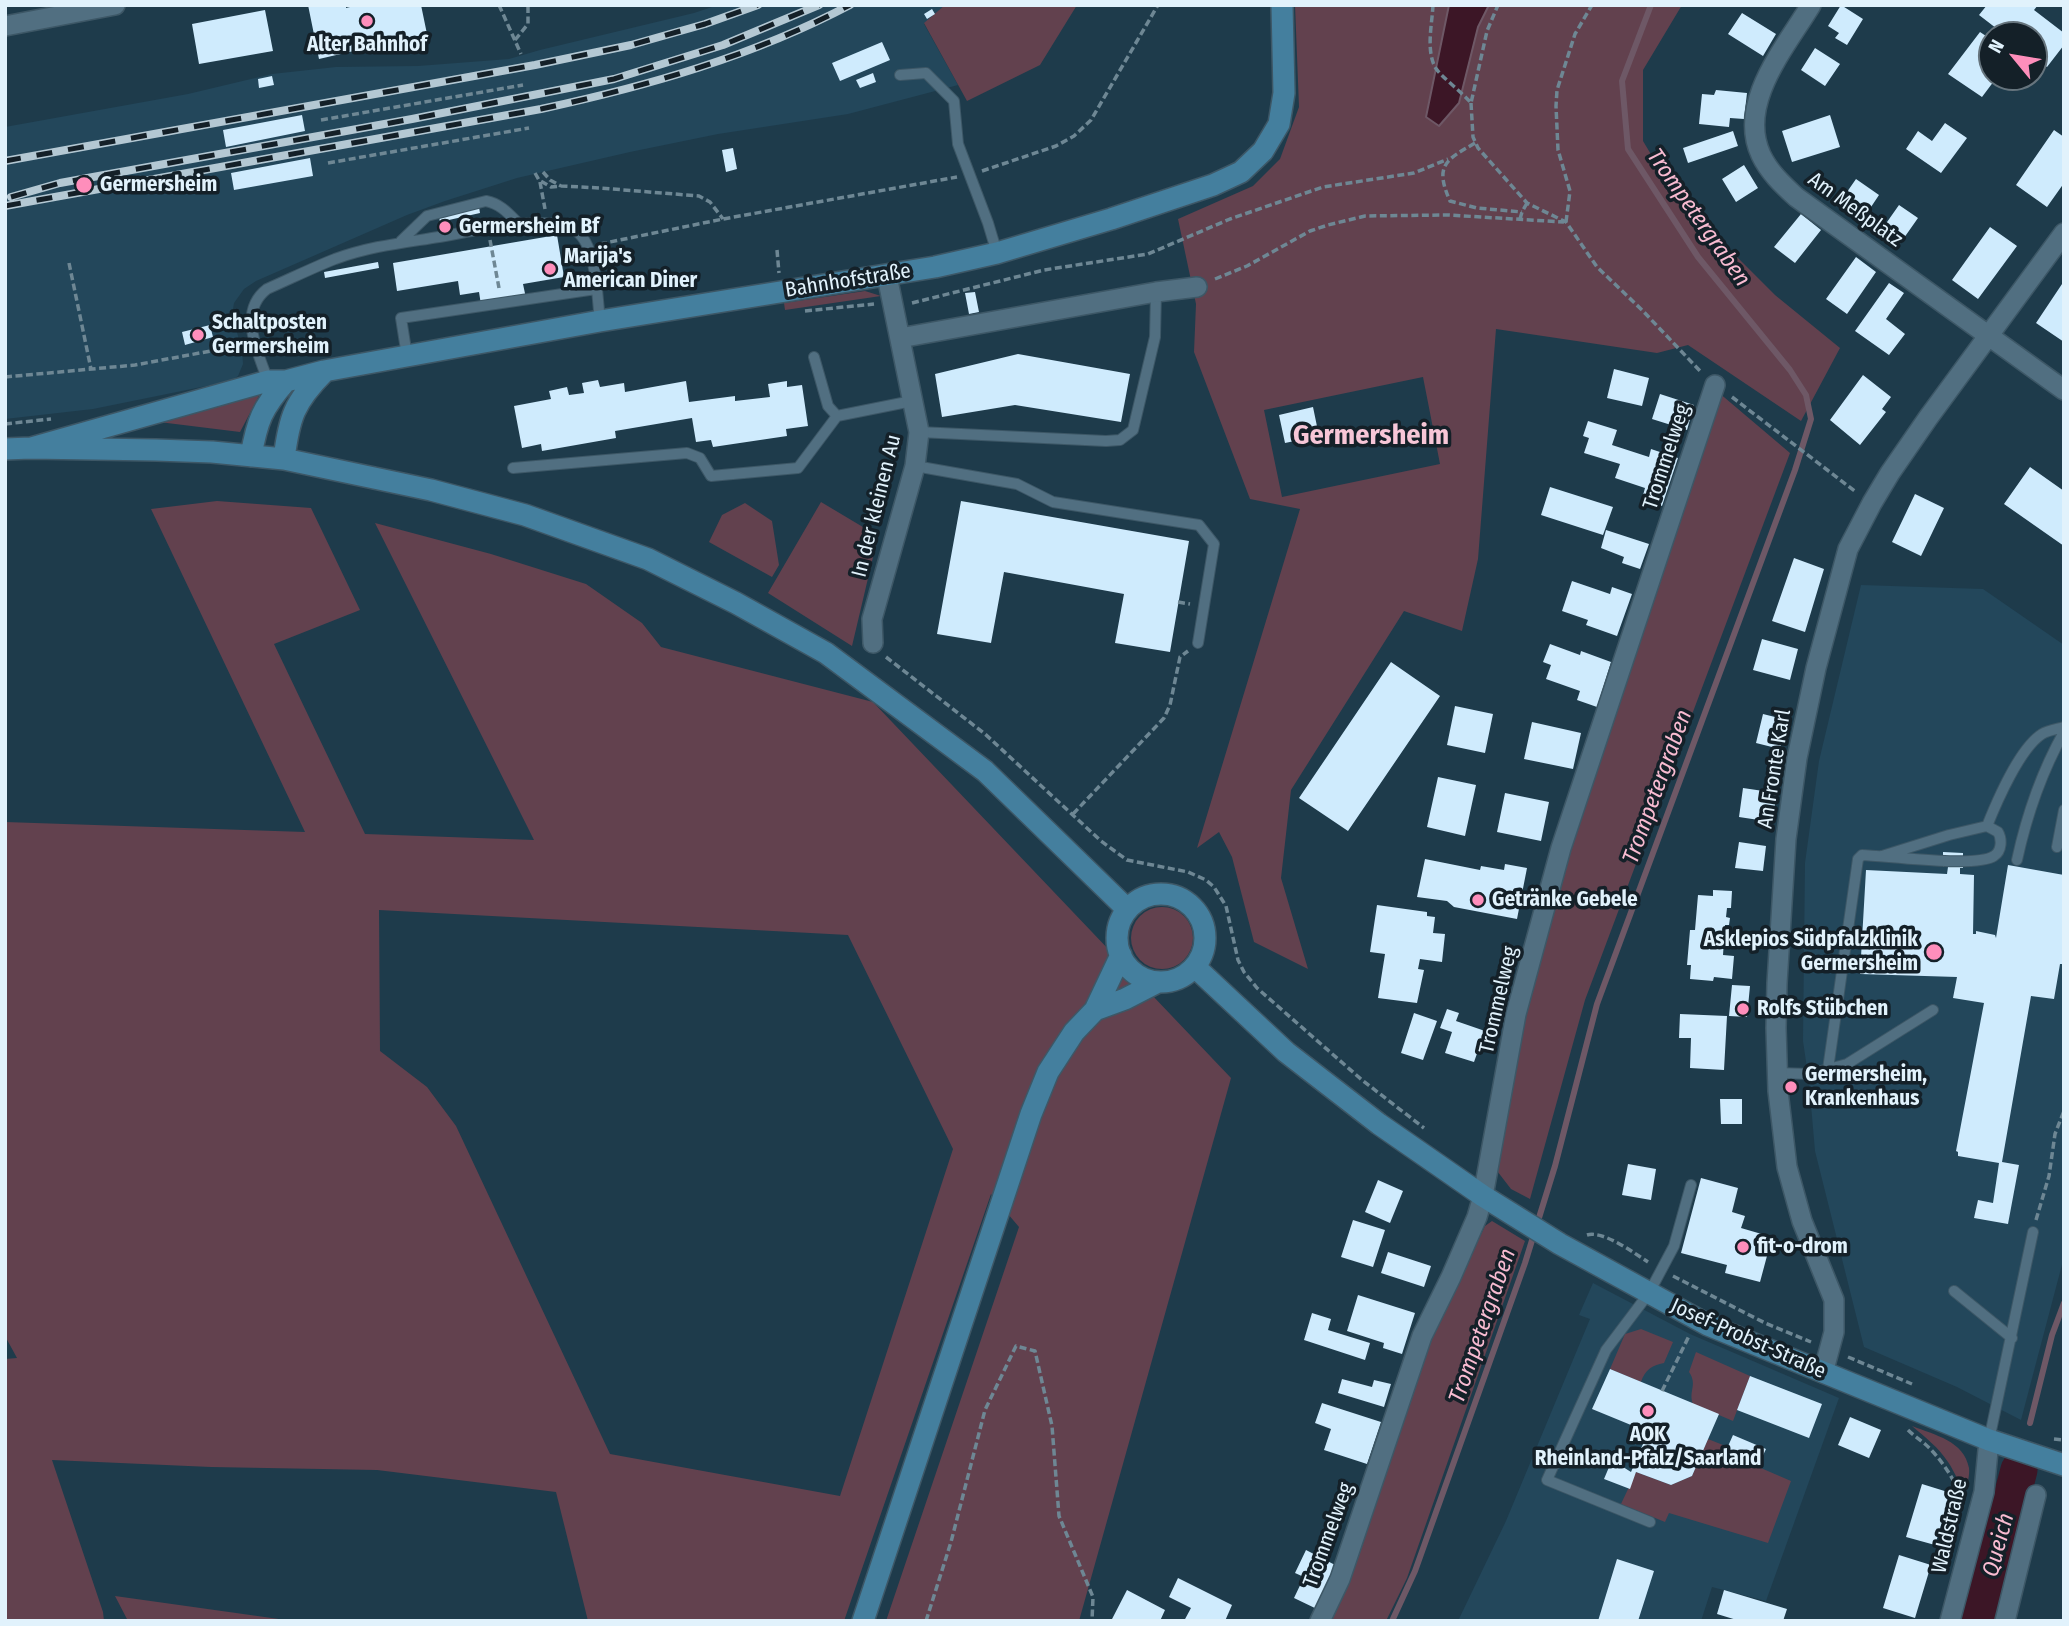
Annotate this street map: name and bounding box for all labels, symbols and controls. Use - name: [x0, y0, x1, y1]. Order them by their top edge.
- marker: Alter Bahnhof: [359, 13, 375, 29]
- north arrow: [1978, 21, 2048, 91]
- place label: Alter Bahnhof: [307, 32, 427, 58]
- text: N: [1983, 36, 2009, 57]
- water label: Trompetergraben: [1640, 144, 1756, 292]
- street label: Am Meßplatz: [1803, 167, 1907, 253]
- place label: Germersheim: [100, 172, 217, 198]
- marker: Germersheim: [74, 175, 94, 195]
- place label: Germersheim Bf: [459, 214, 599, 240]
- marker: Germersheim Bf: [437, 219, 453, 235]
- place label: Marija's American Diner: [564, 244, 697, 294]
- street label: Bahnhofstraße: [783, 259, 913, 303]
- marker: Marija's American Diner: [542, 261, 558, 277]
- place label: Schaltposten Germersheim: [212, 310, 329, 360]
- marker: Schaltposten Germersheim: [190, 327, 206, 343]
- street label: Trommelweg: [1638, 401, 1696, 513]
- district label: Germersheim: [1293, 419, 1449, 453]
- street label: In der kleinen Au: [847, 432, 907, 580]
- water label: Trompetergraben: [1617, 706, 1699, 868]
- street label: An Fronte Karl: [1753, 708, 1797, 830]
- place label: Getränke Gebele: [1492, 887, 1638, 913]
- marker: Getränke Gebele: [1470, 892, 1486, 908]
- place label: Asklepios Südpfalzklinik Germersheim: [1704, 927, 1918, 977]
- marker: Asklepios Südpfalzklinik Germersheim: [1924, 942, 1944, 962]
- street label: Trommelweg: [1474, 944, 1524, 1056]
- place label: Rolfs Stübchen: [1757, 996, 1888, 1022]
- marker: Rolfs Stübchen: [1735, 1001, 1751, 1017]
- place label: Germersheim, Krankenhaus: [1805, 1062, 1927, 1112]
- marker: Germersheim, Krankenhaus: [1783, 1079, 1799, 1095]
- place label: fit-o-drom: [1757, 1234, 1848, 1260]
- marker: fit-o-drom: [1735, 1239, 1751, 1255]
- water label: Trompetergraben: [1444, 1245, 1522, 1407]
- street label: Josef-Probst-Straße: [1667, 1293, 1829, 1385]
- marker: AOK Rheinland-Pfalz/Saarland: [1640, 1403, 1656, 1419]
- place label: AOK Rheinland-Pfalz/Saarland: [1535, 1422, 1761, 1472]
- street label: Waldstraße: [1927, 1476, 1973, 1576]
- street label: Trommelweg: [1299, 1479, 1359, 1591]
- water label: Queich: [1977, 1510, 2021, 1580]

